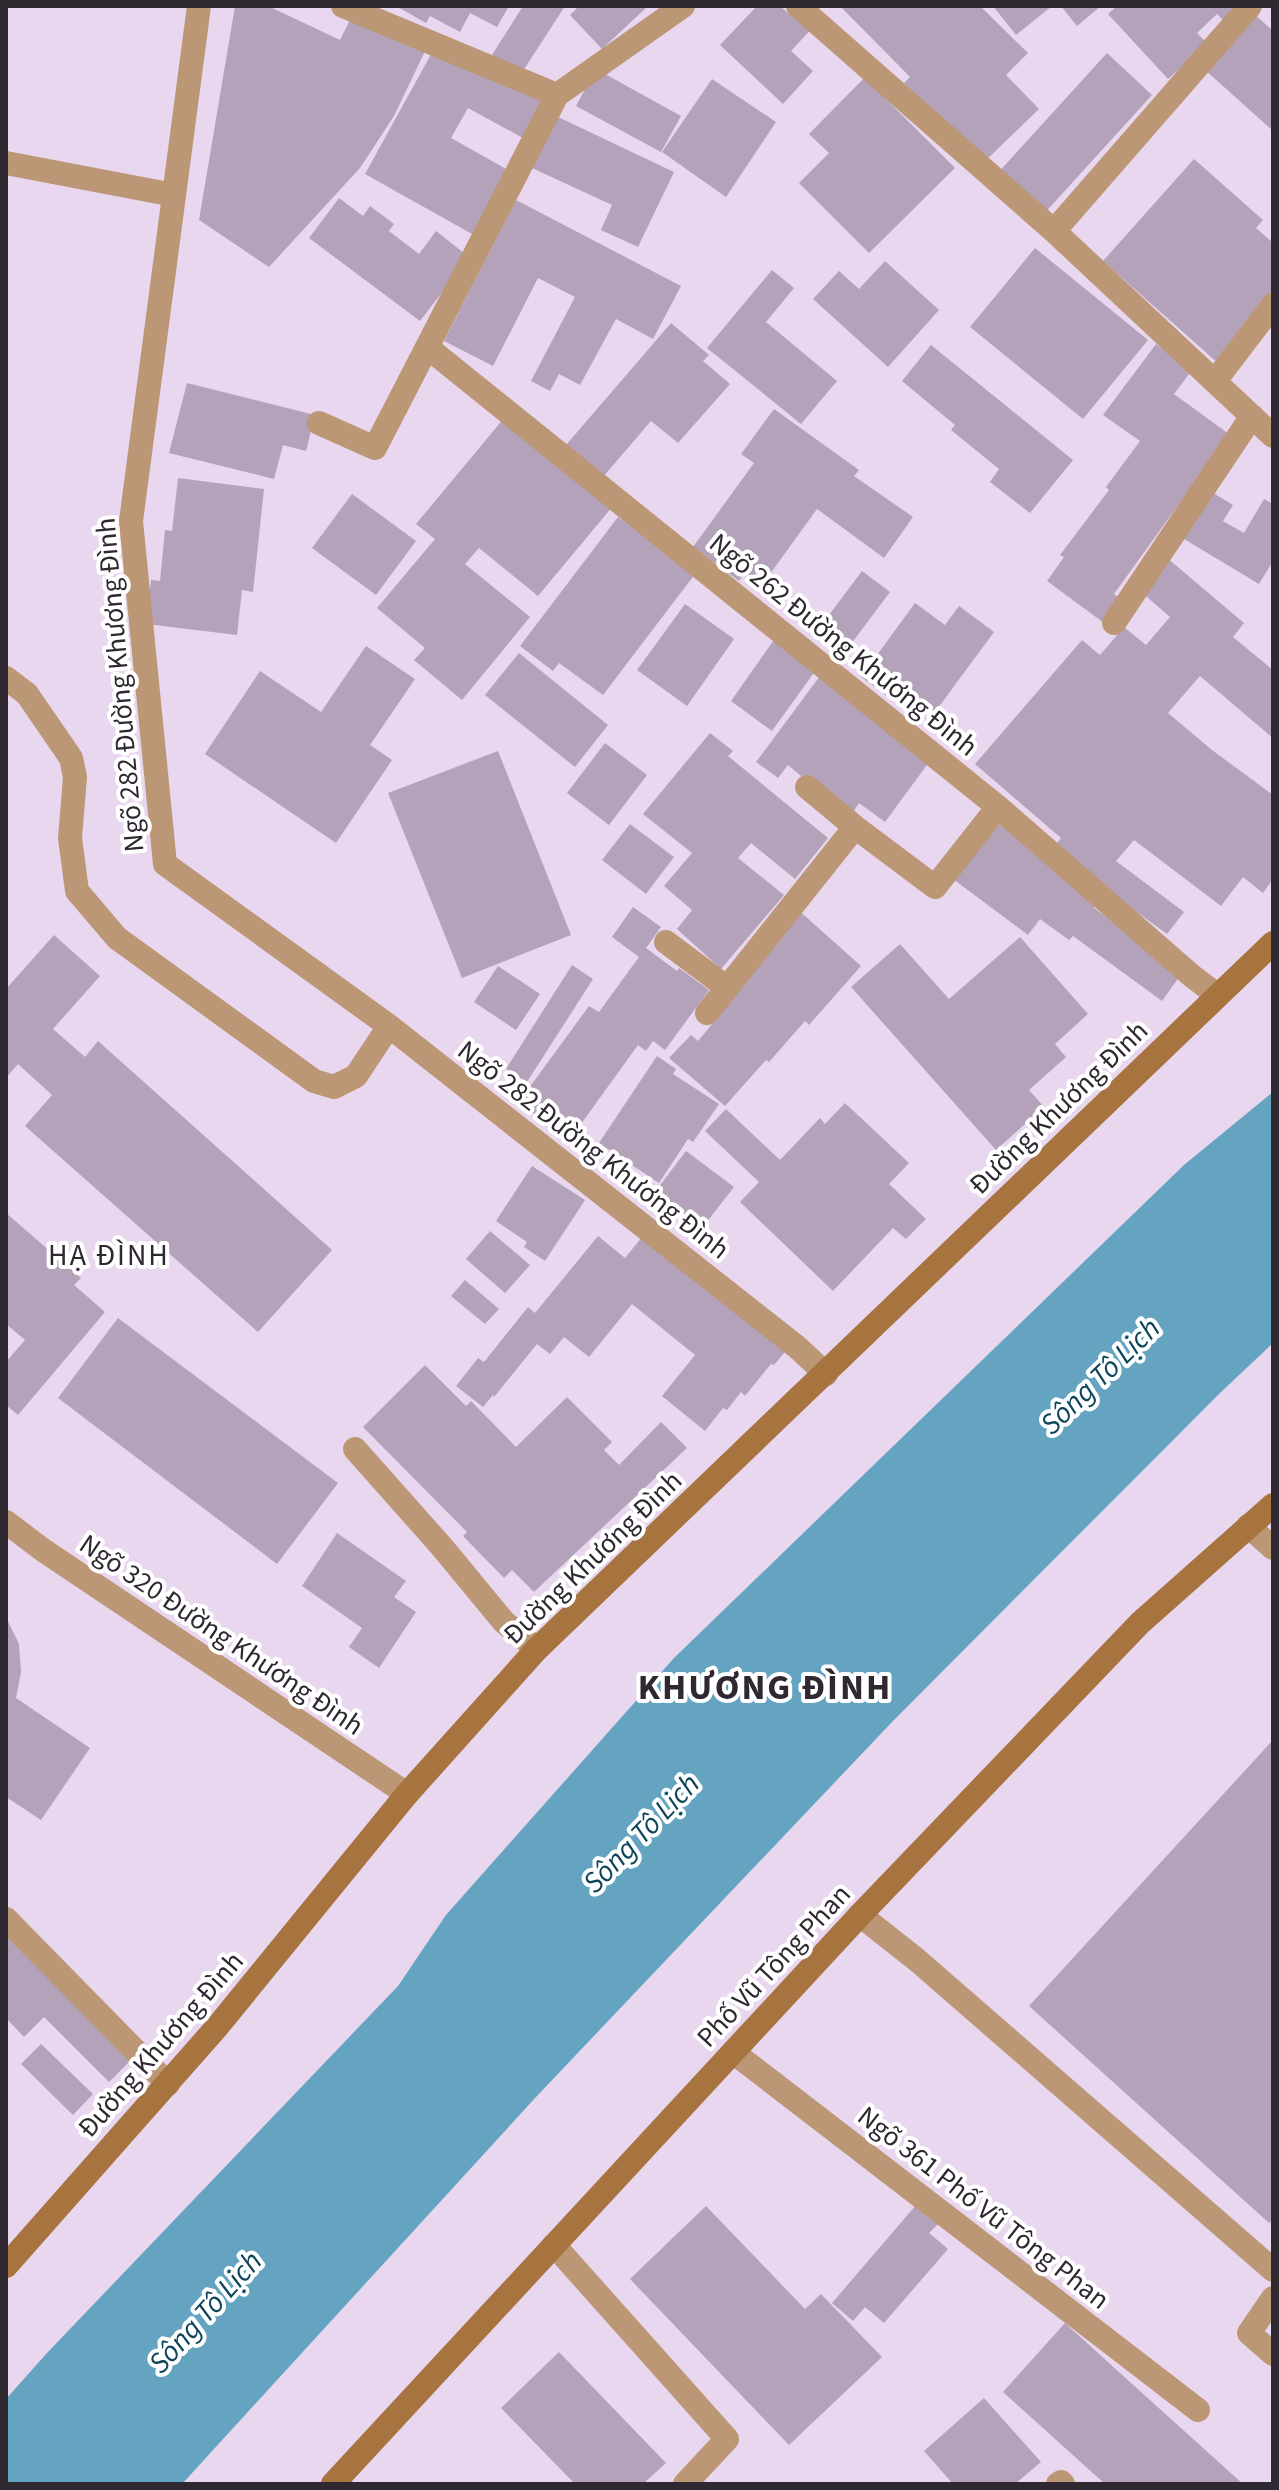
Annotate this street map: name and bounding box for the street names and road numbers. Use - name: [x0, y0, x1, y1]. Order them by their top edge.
- street label: Ngõ 282 Đường Khương Đình: [85, 516, 155, 854]
- street label: Ngõ 262 Đường Khương Đình: [700, 524, 986, 766]
- street label: Đường Khương Đình: [960, 1012, 1157, 1204]
- street label: Ngõ 282 Đường Khương Đình: [449, 1031, 738, 1269]
- street label: Đường Khương Đình: [494, 1462, 691, 1654]
- street label: Ngõ 320 Đường Khương Đình: [71, 1525, 372, 1745]
- street label: Phố Vũ Tông Phan: [687, 1875, 860, 2056]
- street label: Đường Khương Đình: [68, 1943, 253, 2147]
- street label: Ngõ 361 Phố Vũ Tông Phan: [849, 2097, 1118, 2319]

